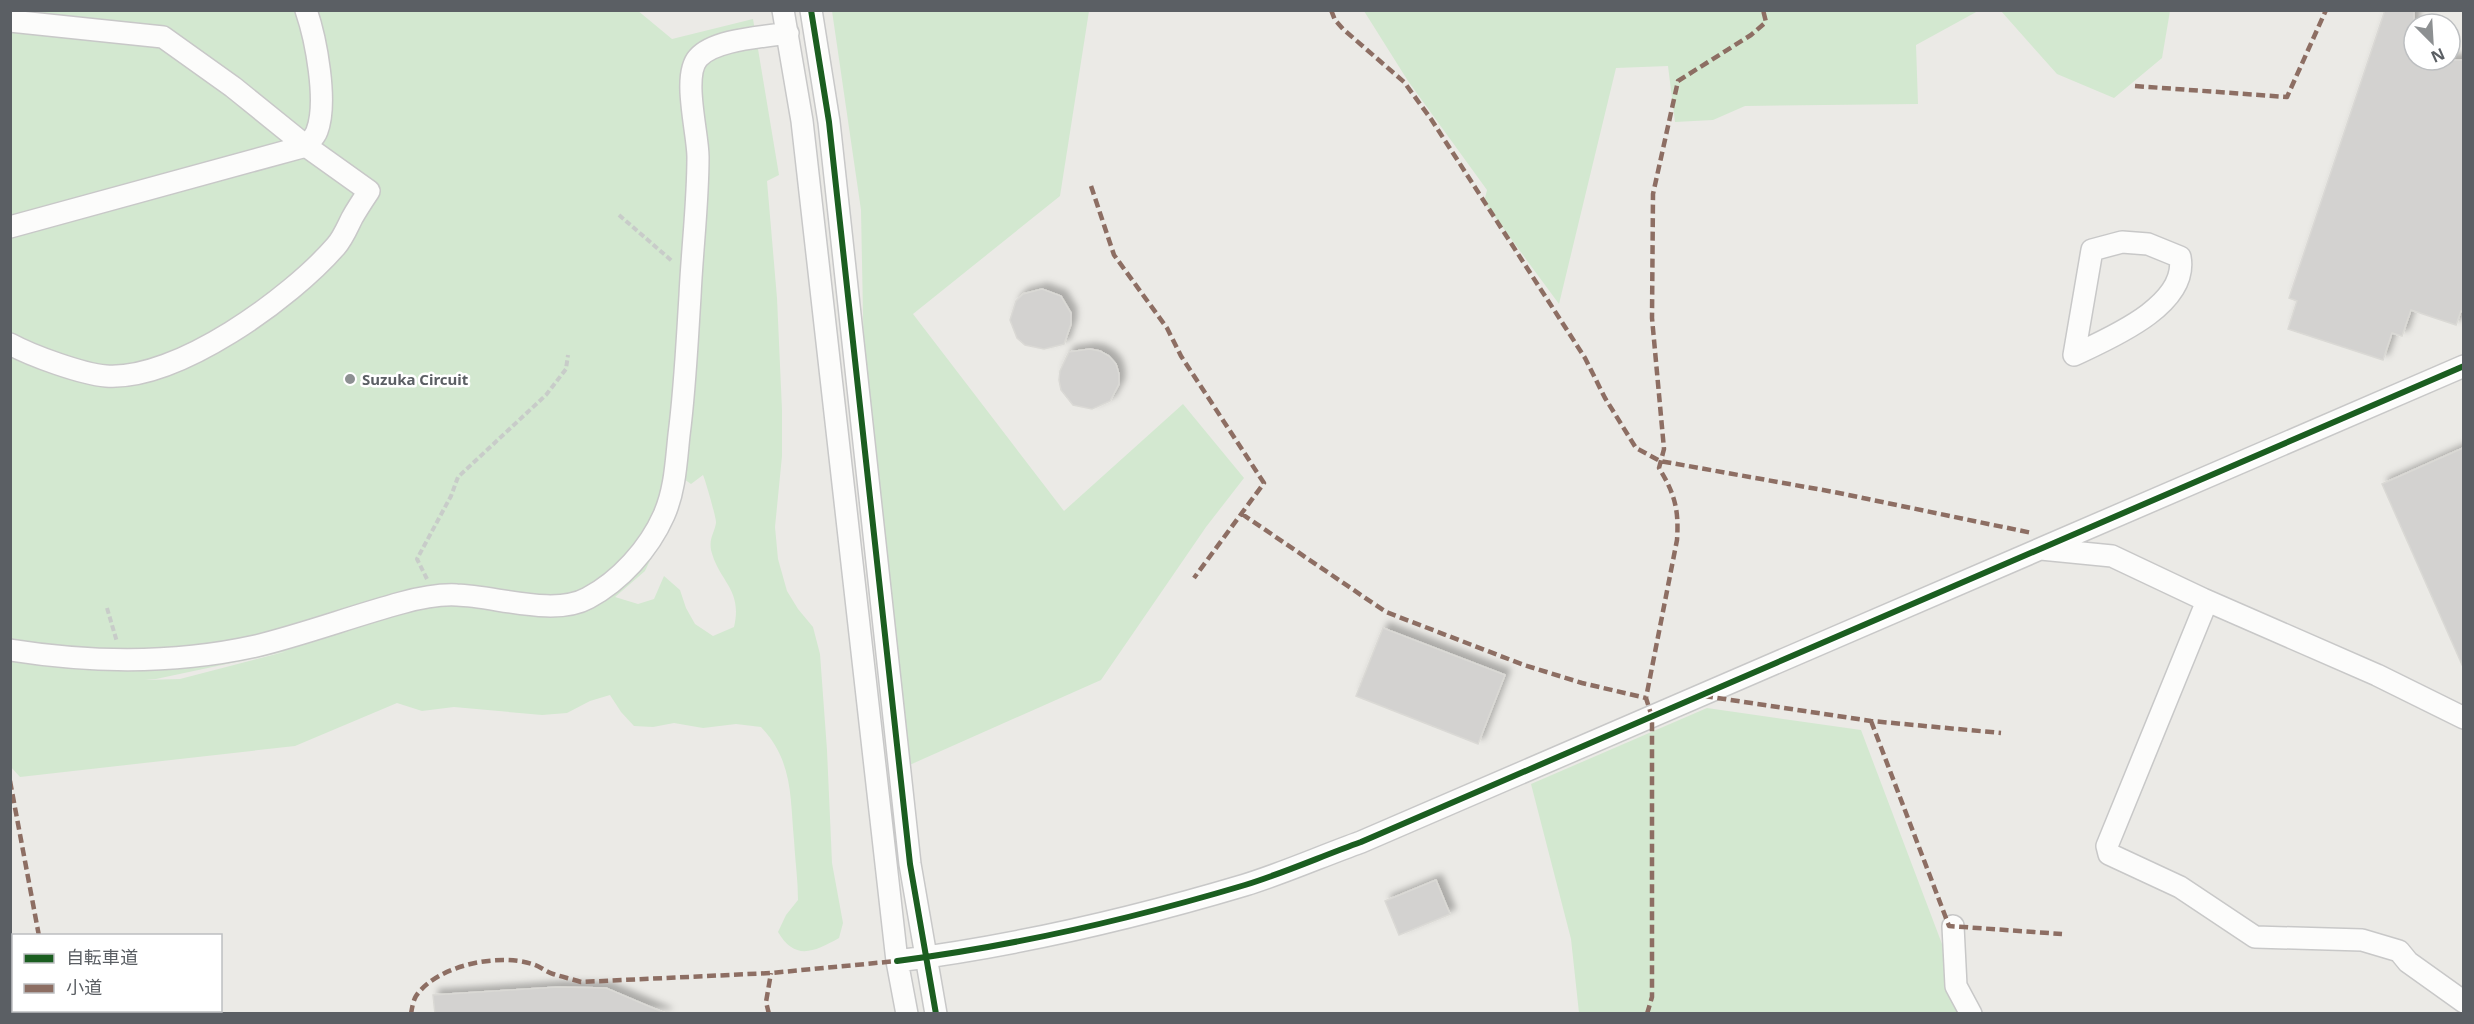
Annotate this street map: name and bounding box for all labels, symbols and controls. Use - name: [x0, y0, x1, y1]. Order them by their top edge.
- north arrow: [2402, 12, 2462, 72]
- text: N: [2428, 43, 2449, 68]
- place label: Suzuka Circuit: [362, 369, 469, 389]
- marker: Suzuka Circuit: [343, 372, 357, 386]
- legend: [12, 934, 222, 1012]
- text: 自転車道: [66, 945, 138, 969]
- text: 小道: [66, 975, 102, 999]

